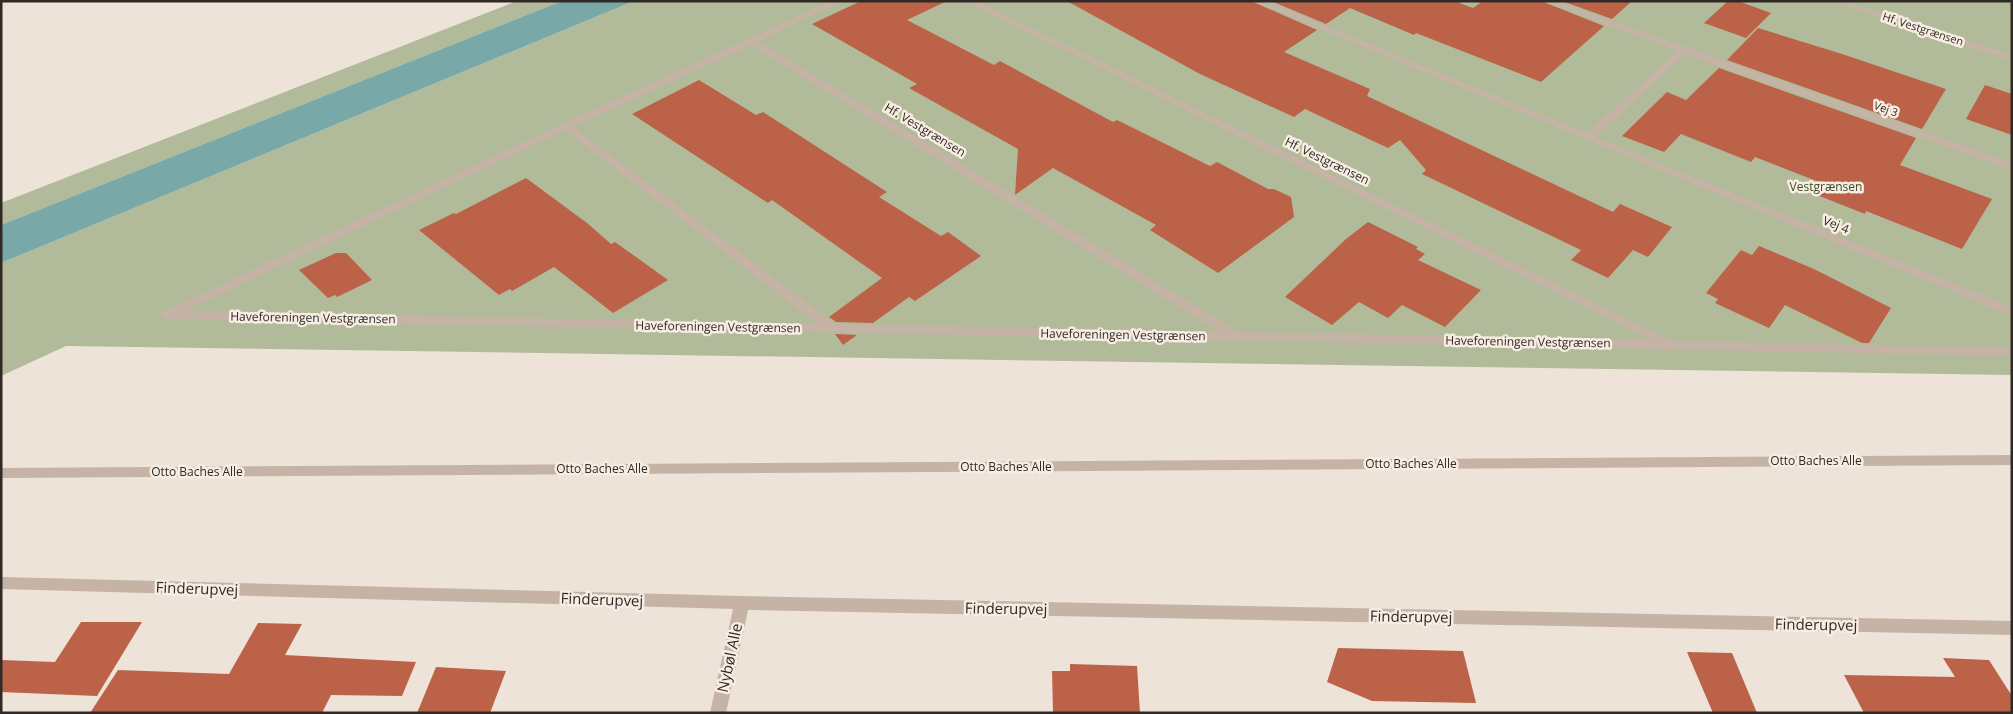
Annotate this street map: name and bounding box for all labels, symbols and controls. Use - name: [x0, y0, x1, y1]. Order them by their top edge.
- street label: Hf. Vestgrænsen: [1881, 8, 1966, 49]
- street label: Vej 3: [1872, 97, 1900, 120]
- street label: Hf. Vestgrænsen: [881, 99, 969, 161]
- street label: Hf. Vestgrænsen: [1282, 133, 1372, 188]
- park label: Vestgrænsen: [1790, 178, 1862, 195]
- street label: Vej 4: [1821, 212, 1852, 238]
- street label: Haveforeningen Vestgrænsen: [230, 308, 396, 327]
- street label: Haveforeningen Vestgrænsen: [635, 317, 801, 336]
- street label: Haveforeningen Vestgrænsen: [1040, 325, 1206, 344]
- street label: Haveforeningen Vestgrænsen: [1445, 332, 1611, 351]
- street label: Otto Baches Alle: [1770, 452, 1862, 469]
- street label: Otto Baches Alle: [1365, 455, 1457, 472]
- street label: Otto Baches Alle: [960, 458, 1052, 475]
- street label: Otto Baches Alle: [556, 460, 648, 477]
- street label: Otto Baches Alle: [151, 463, 243, 480]
- street label: Finderupvej: [155, 577, 239, 599]
- street label: Finderupvej: [560, 588, 644, 610]
- street label: Finderupvej: [965, 597, 1047, 619]
- street label: Finderupvej: [1370, 605, 1452, 627]
- street label: Finderupvej: [1775, 613, 1857, 635]
- street label: Nybøl Alle: [712, 621, 746, 694]

